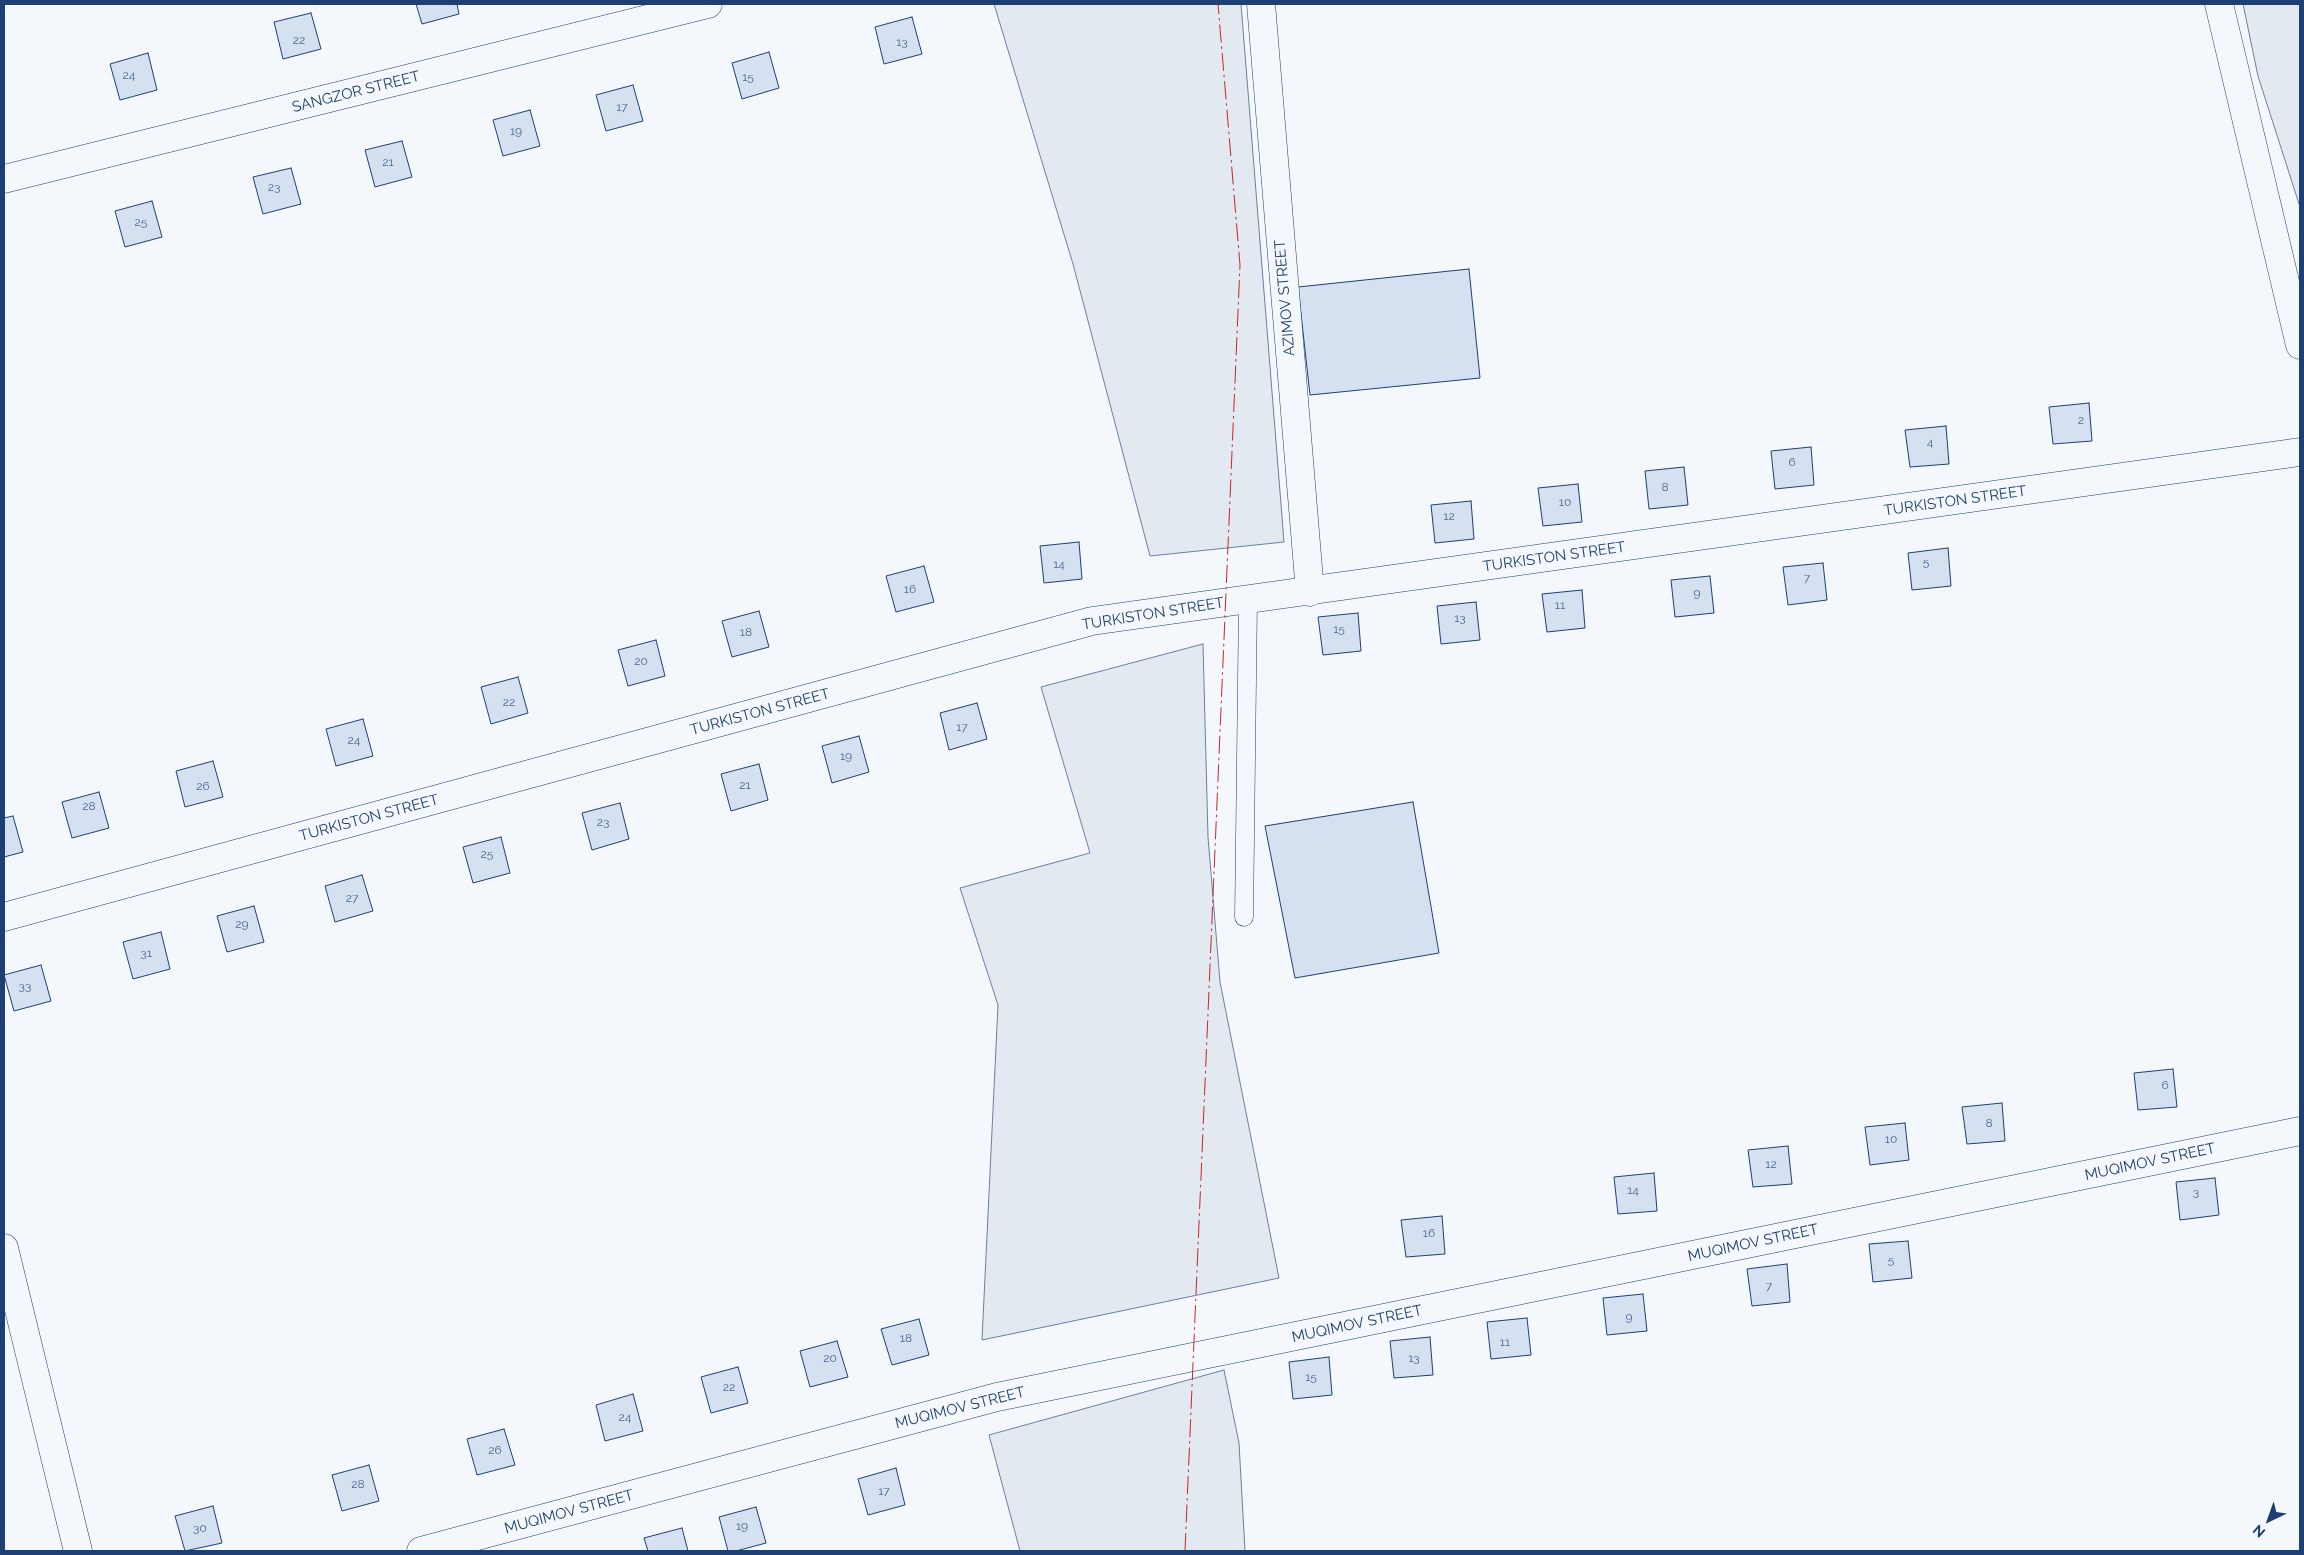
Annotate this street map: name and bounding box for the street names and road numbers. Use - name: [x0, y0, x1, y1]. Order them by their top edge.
- street label: SANGZOR STREET: [290, 67, 422, 117]
- street label: AZIMOV STREET: [1271, 239, 1299, 357]
- street label: TURKISTON STREET: [1883, 482, 2027, 520]
- street label: TURKISTON STREET: [1482, 538, 1626, 576]
- street label: TURKISTON STREET: [1081, 594, 1225, 634]
- street label: TURKISTON STREET: [688, 685, 832, 739]
- street label: TURKISTON STREET: [297, 791, 441, 845]
- street label: MUQIMOV STREET: [2083, 1139, 2217, 1185]
- street label: MUQIMOV STREET: [1686, 1220, 1820, 1266]
- street label: MUQIMOV STREET: [1290, 1301, 1424, 1347]
- street label: MUQIMOV STREET: [893, 1383, 1027, 1433]
- street label: MUQIMOV STREET: [502, 1486, 636, 1538]

